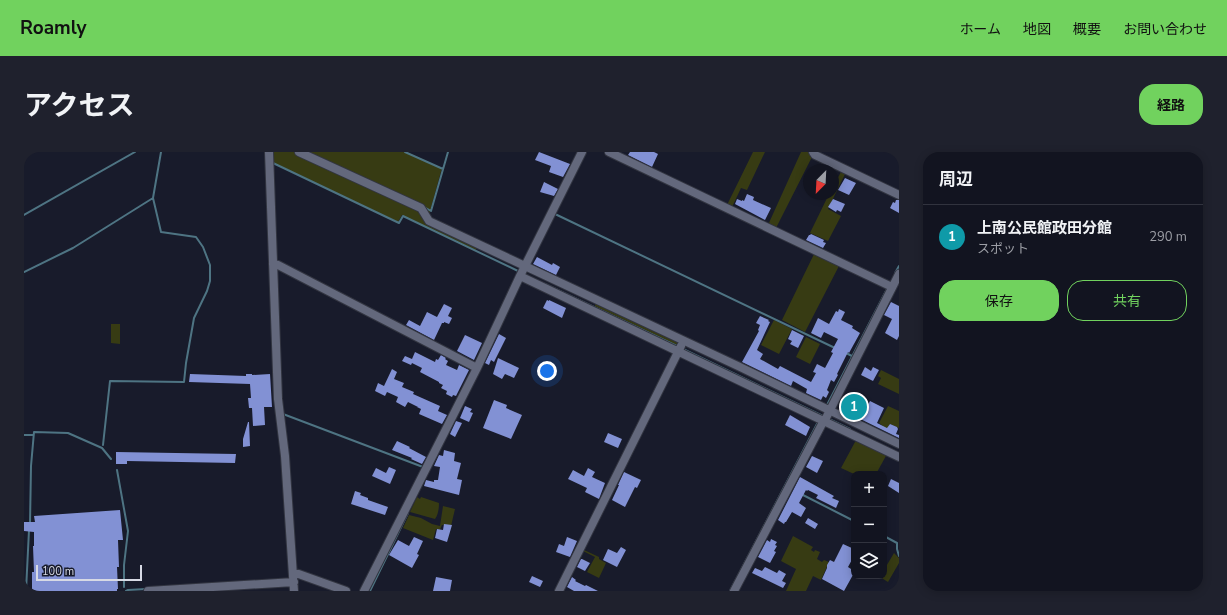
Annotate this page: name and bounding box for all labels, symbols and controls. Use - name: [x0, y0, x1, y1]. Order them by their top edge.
- text: Roamly: [20, 15, 87, 41]
- text: ホーム: [959, 20, 1001, 39]
- text: 地図: [1023, 20, 1051, 39]
- text: 概要: [1073, 20, 1101, 39]
- text: お問い合わせ: [1123, 20, 1207, 39]
- button: 経路: [1139, 84, 1203, 125]
- text: アクセス: [24, 87, 135, 125]
- north arrow: [803, 164, 839, 200]
- text: 周辺: [939, 168, 973, 191]
- text: 上南公民館政田分館: [977, 218, 1112, 238]
- text: 1: [948, 228, 956, 246]
- text: 290 m: [1149, 228, 1187, 246]
- text: スポット: [977, 240, 1029, 258]
- button: 保存: [939, 280, 1059, 321]
- button: 共有: [1067, 280, 1187, 321]
- your location: [537, 361, 557, 381]
- pin: 1: [841, 392, 867, 422]
- map controls: [851, 471, 887, 579]
- button: +: [851, 471, 887, 507]
- button: −: [851, 507, 887, 543]
- button: layers: [851, 543, 887, 579]
- scale bar: [36, 563, 142, 582]
- text: 100 m: [42, 564, 74, 579]

